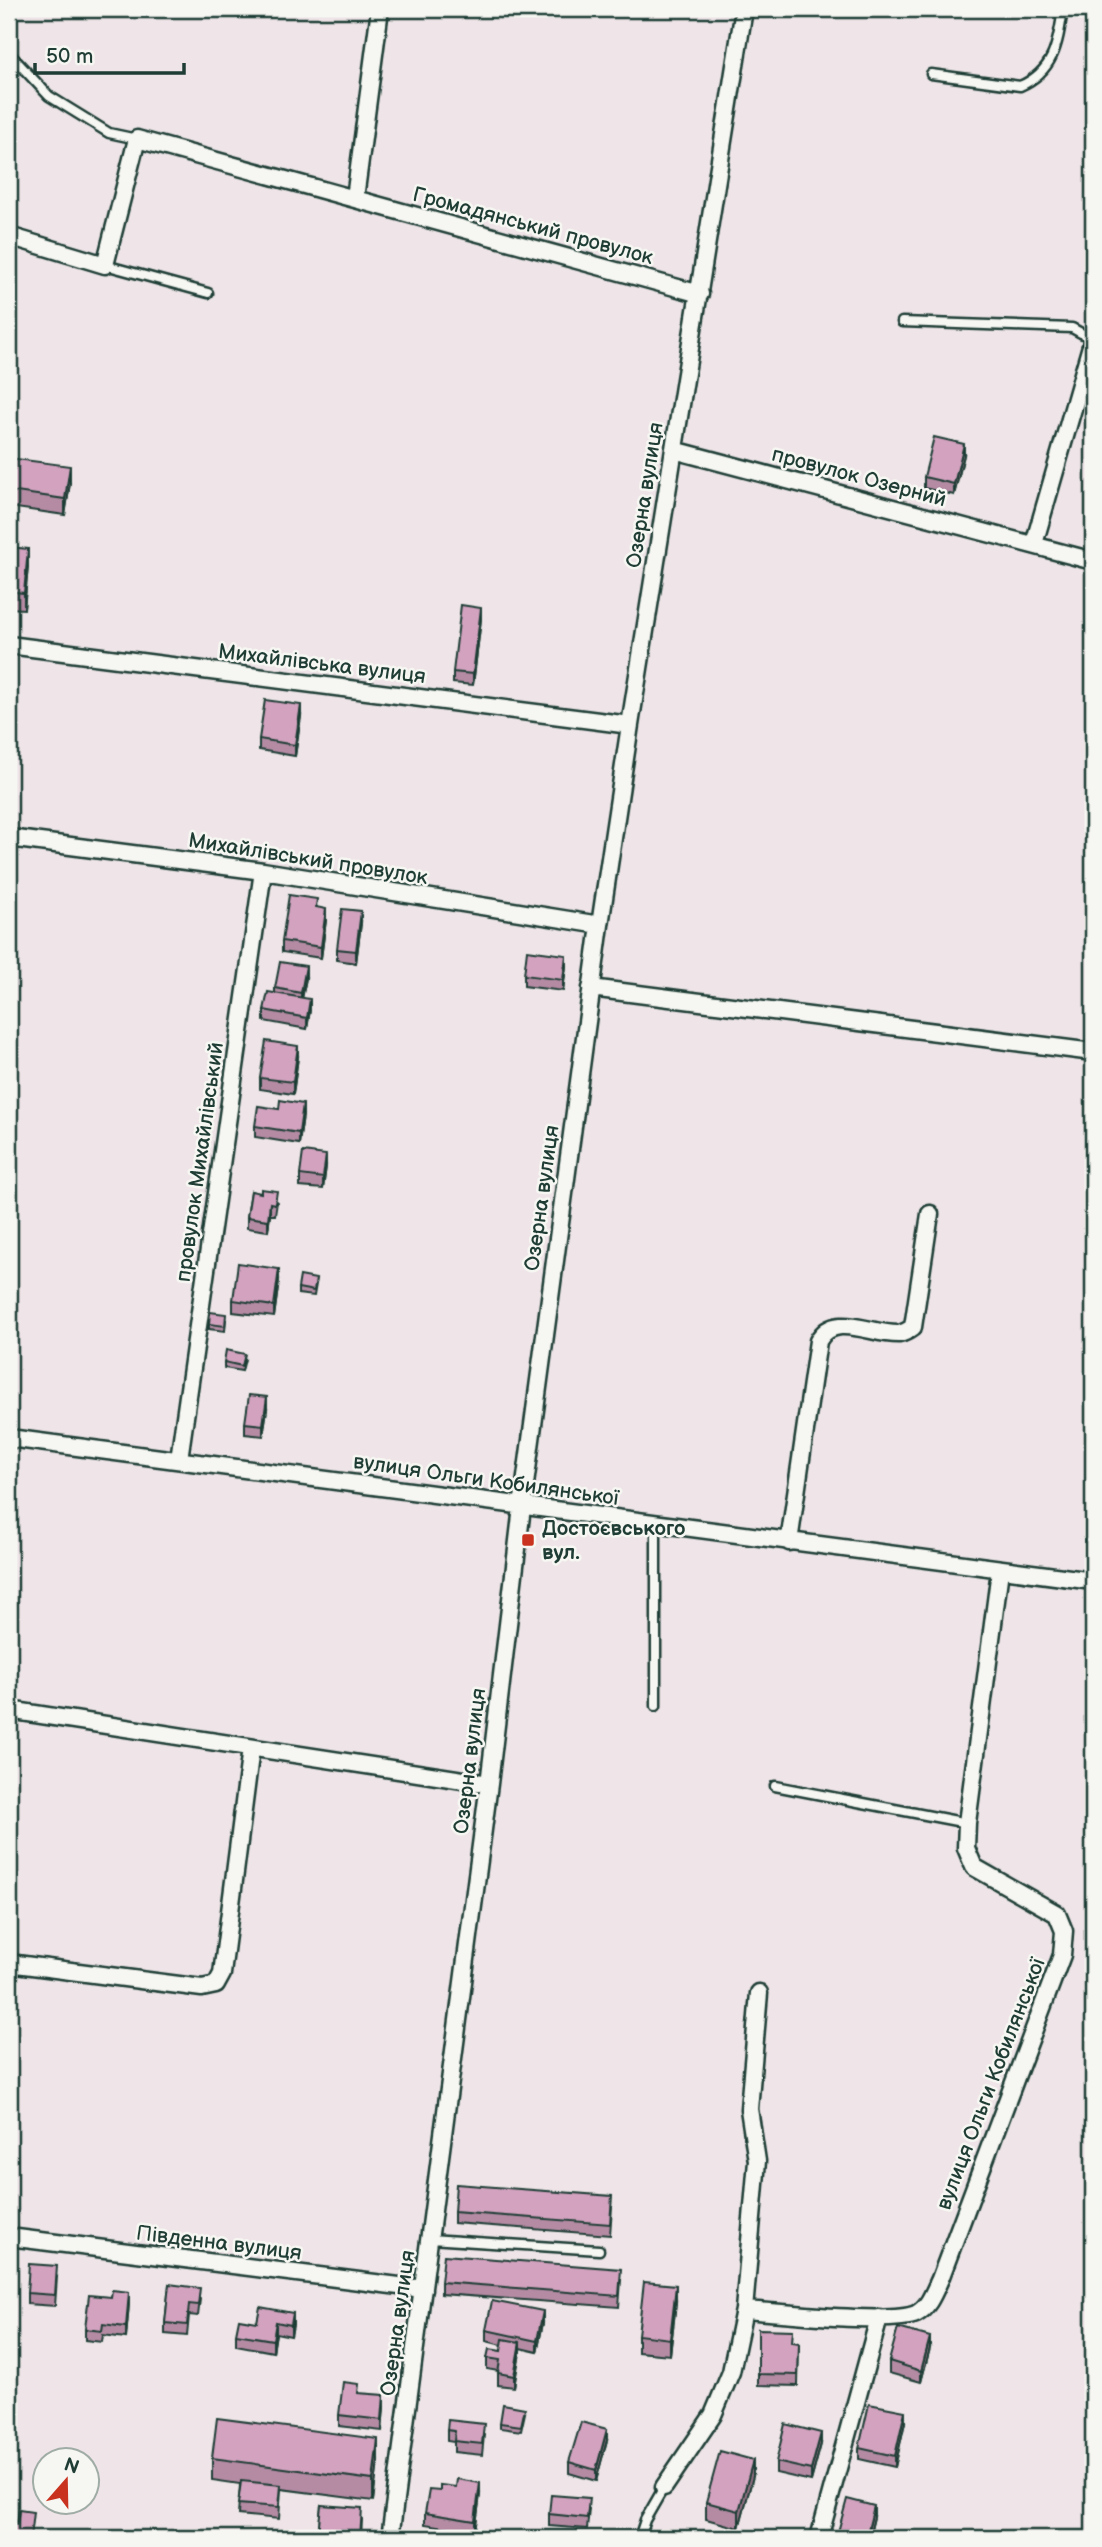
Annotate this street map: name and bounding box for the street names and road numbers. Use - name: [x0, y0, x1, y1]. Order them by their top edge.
- street label: Громадянський провулок: [410, 182, 656, 270]
- street label: Озерна вулиця: [621, 420, 669, 570]
- street label: провулок Озерний: [769, 442, 949, 512]
- street label: Михайлівська вулиця: [217, 639, 427, 689]
- street label: Михайлівський провулок: [187, 828, 429, 890]
- street label: провулок Михайлівський: [171, 1040, 229, 1284]
- street label: Озерна вулиця: [519, 1123, 565, 1273]
- street label: вулиця Ольги Кобилянської: [352, 1449, 621, 1511]
- street label: Озерна вулиця: [449, 1687, 491, 1835]
- street label: вулиця Ольги Кобилянської: [931, 1954, 1051, 2213]
- street label: Південна вулиця: [135, 2220, 303, 2266]
- street label: Озерна вулиця: [375, 2248, 421, 2398]

